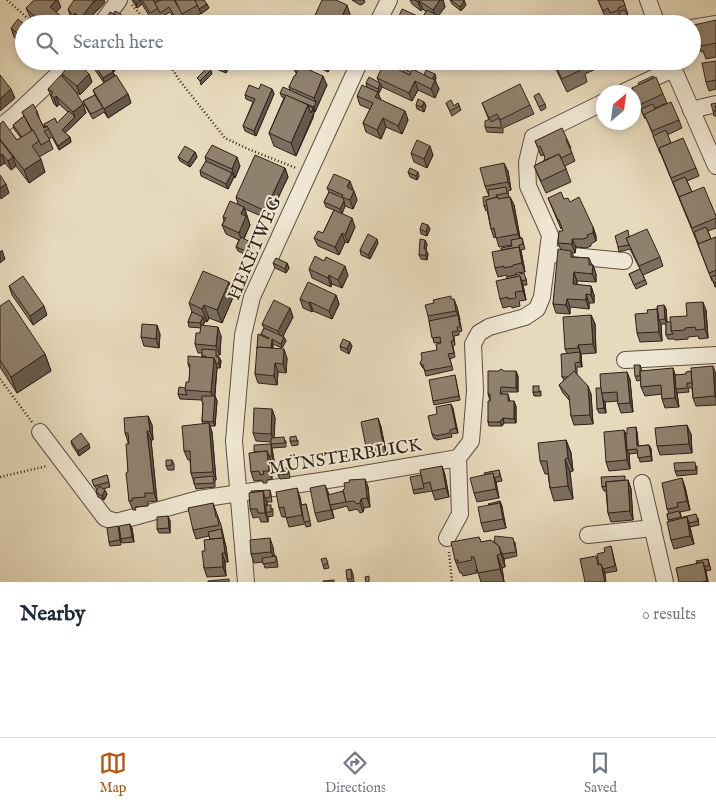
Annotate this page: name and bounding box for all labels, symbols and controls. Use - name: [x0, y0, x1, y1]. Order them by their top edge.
- search box: [15, 15, 701, 70]
- icon: search: [33, 29, 61, 57]
- text: Search here: [73, 31, 164, 55]
- north arrow: [596, 85, 641, 130]
- street label: HEKETWEG: [223, 192, 288, 304]
- street label: MÜNSTERBLICK: [267, 433, 424, 481]
- text: Nearby: [20, 601, 85, 628]
- text: 0 results: [642, 605, 696, 625]
- tab: Map: [99, 749, 127, 797]
- tab: Directions: [325, 749, 386, 797]
- tab: Saved: [584, 749, 617, 797]

